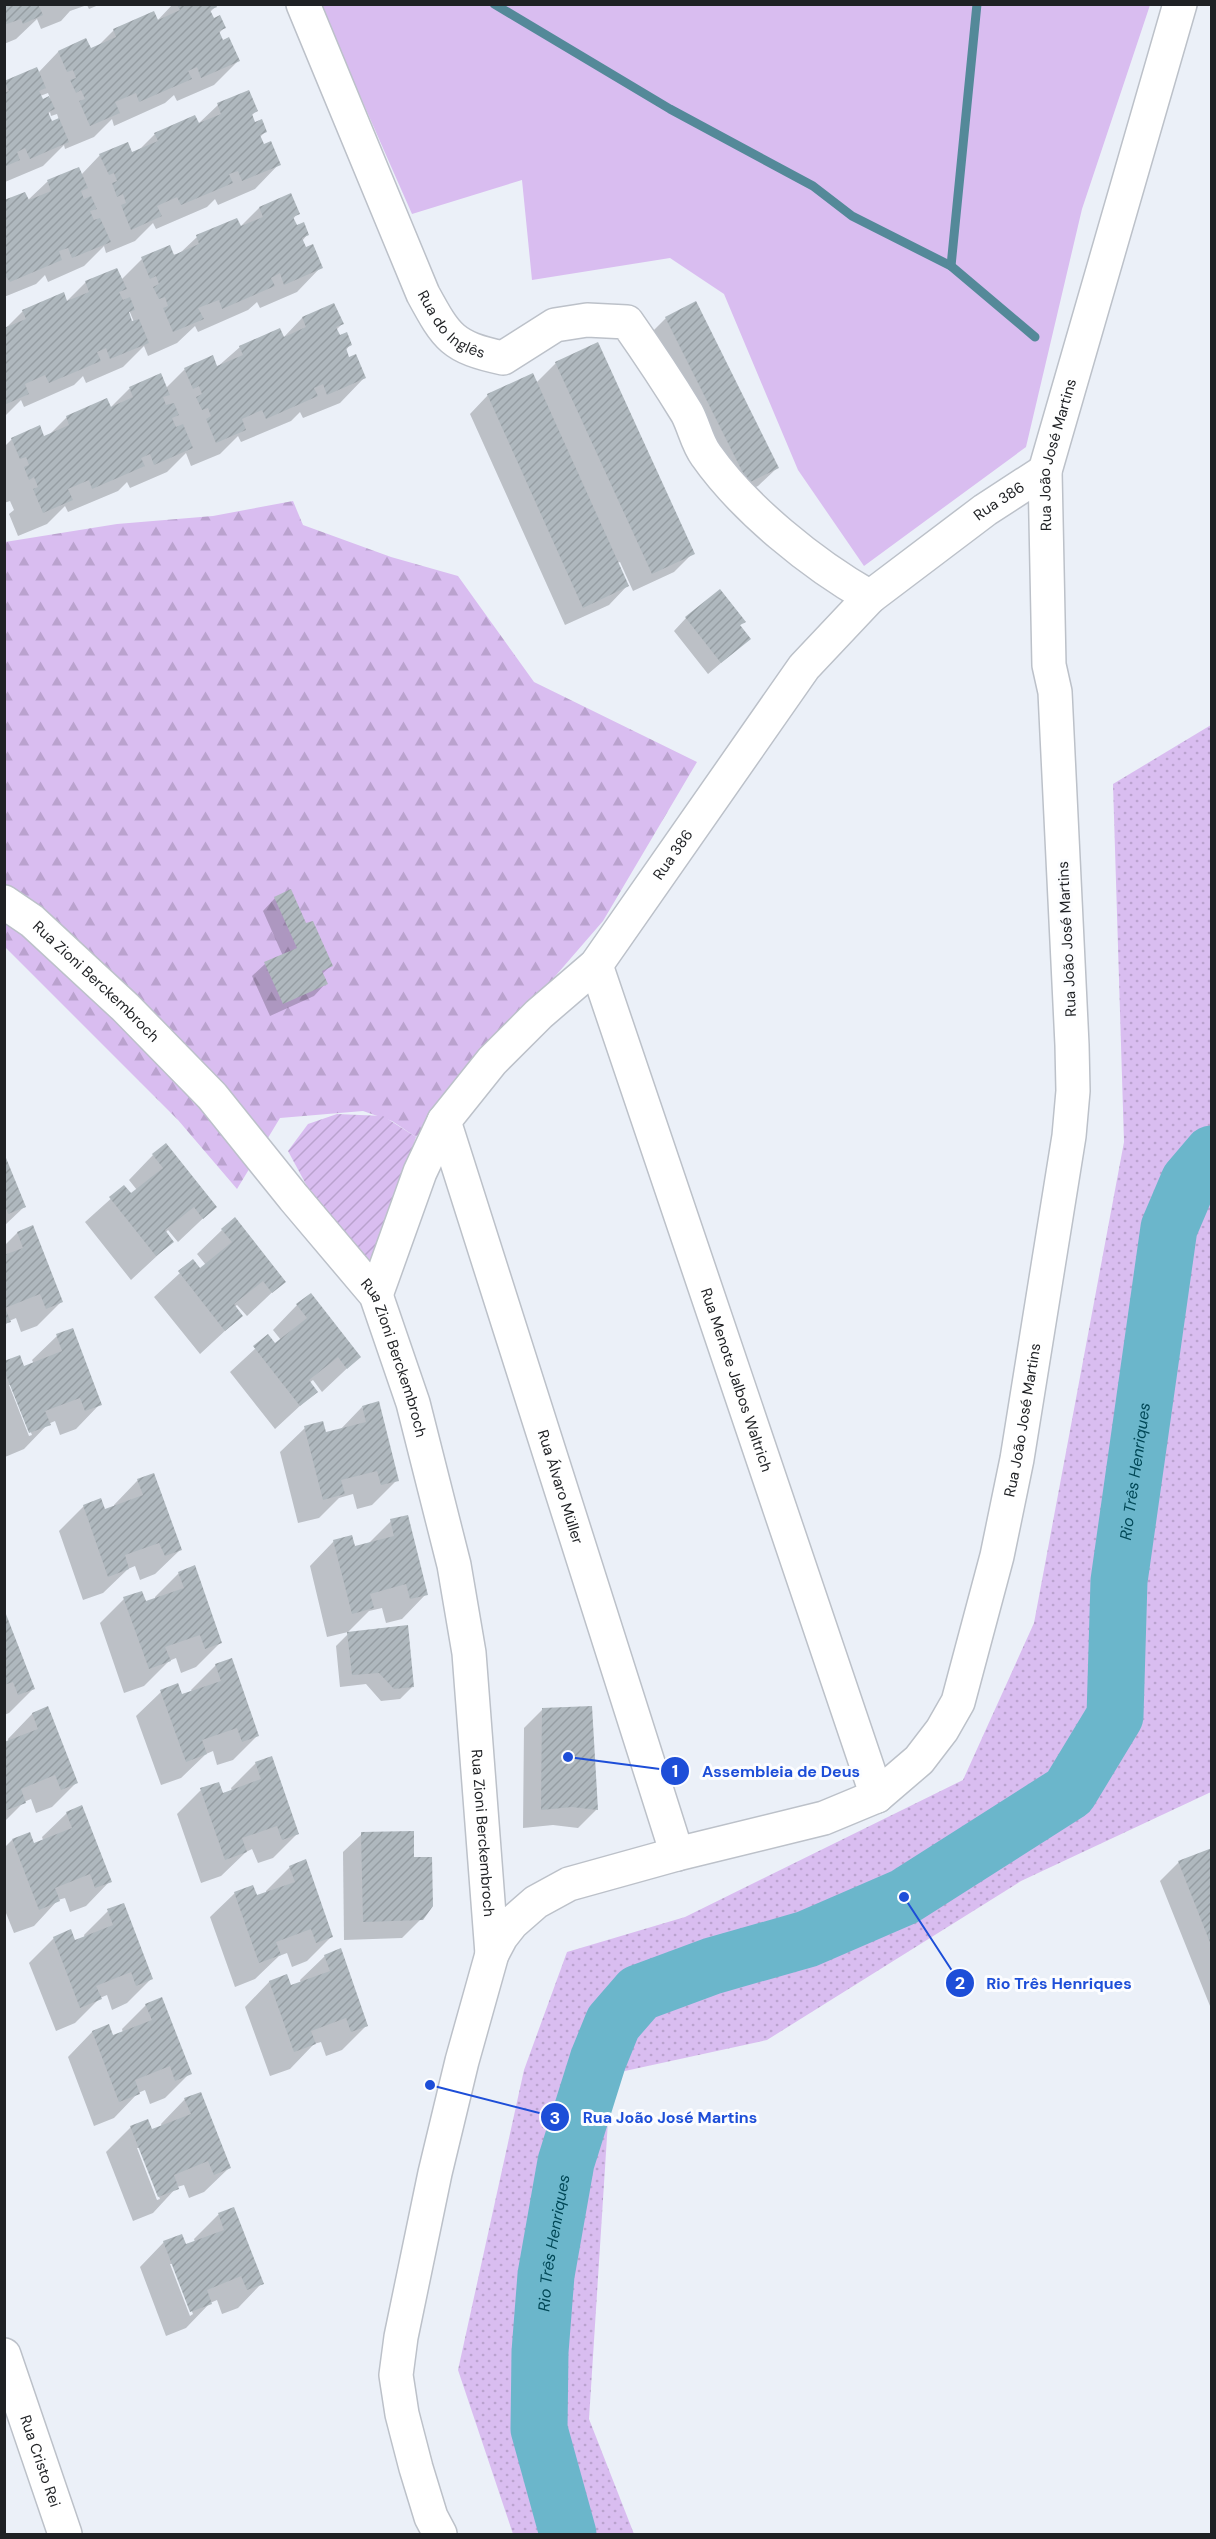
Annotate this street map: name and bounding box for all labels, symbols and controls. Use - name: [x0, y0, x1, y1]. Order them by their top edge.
- street label: Rua do Inglês: [413, 287, 487, 363]
- street label: Rua João José Martins: [1035, 376, 1081, 531]
- street label: Rua 386: [970, 477, 1028, 525]
- street label: Rua 386: [648, 826, 698, 884]
- street label: Rua João José Martins: [1053, 861, 1081, 1017]
- street label: Rua Zioni Berckembroch: [28, 917, 164, 1046]
- street label: Rua Zioni Berckembroch: [356, 1274, 431, 1439]
- street label: Rua Menote Jalbos Waltrich: [696, 1285, 777, 1474]
- street label: Rua João José Martins: [999, 1342, 1045, 1499]
- water label: Rio Três Henriques: [1115, 1401, 1155, 1542]
- street label: Rua Álvaro Müller: [533, 1427, 588, 1547]
- street label: Rua Zioni Berckembroch: [466, 1749, 499, 1917]
- callout: Assembleia de Deus: [660, 1754, 872, 1788]
- text: 1: [672, 1759, 678, 1783]
- text: Assembleia de Deus: [702, 1761, 860, 1782]
- callout: Rio Três Henriques: [945, 1966, 1144, 2000]
- text: 2: [955, 1971, 965, 1995]
- text: Rio Três Henriques: [986, 1973, 1132, 1994]
- callout: Rua João José Martins: [540, 2100, 769, 2134]
- text: 3: [550, 2106, 560, 2130]
- text: Rua João José Martins: [583, 2107, 757, 2128]
- water label: Rio Três Henriques: [533, 2173, 575, 2312]
- street label: Rua Cristo Rei: [15, 2412, 65, 2510]

